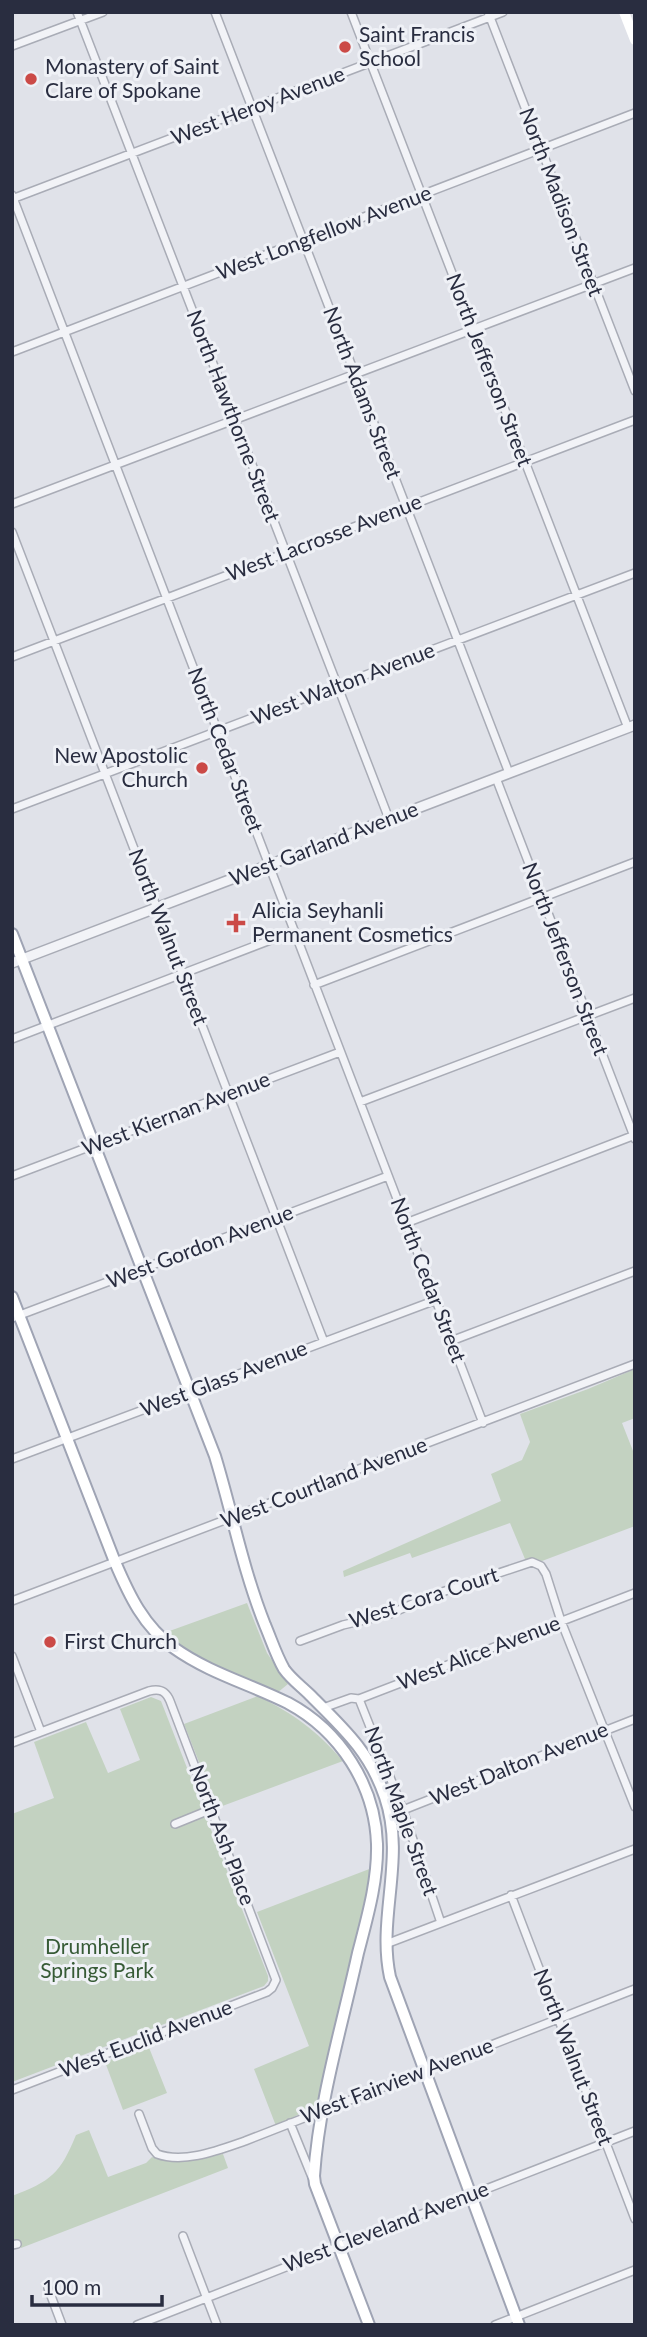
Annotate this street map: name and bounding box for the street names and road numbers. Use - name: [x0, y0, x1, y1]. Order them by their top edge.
- street label: West Heroy Avenue: [167, 60, 348, 149]
- street label: North Madison Street: [515, 104, 610, 300]
- street label: West Longfellow Avenue: [212, 179, 434, 284]
- street label: North Jefferson Street: [442, 270, 539, 470]
- street label: North Adams Street: [319, 303, 408, 483]
- street label: North Hawthorne Street: [182, 306, 287, 525]
- street label: West Lacrosse Avenue: [222, 488, 425, 585]
- street label: West Walton Avenue: [247, 636, 438, 729]
- street label: North Cedar Street: [183, 663, 270, 836]
- street label: West Garland Avenue: [226, 795, 421, 890]
- street label: North Walnut Street: [124, 845, 215, 1029]
- street label: North Jefferson Street: [518, 859, 615, 1059]
- street label: West Kiernan Avenue: [78, 1065, 273, 1160]
- street label: North Cedar Street: [386, 1193, 473, 1366]
- street label: West Gordon Avenue: [103, 1199, 296, 1293]
- street label: West Glass Avenue: [137, 1334, 310, 1421]
- street label: West Courtland Avenue: [217, 1431, 430, 1533]
- street label: West Cora Court: [346, 1561, 502, 1632]
- street label: West Alice Avenue: [394, 1609, 563, 1694]
- street label: West Dalton Avenue: [426, 1715, 611, 1810]
- street label: North Maple Street: [360, 1723, 445, 1899]
- street label: North Ash Place: [185, 1761, 262, 1908]
- street label: North Walnut Street: [529, 1965, 620, 2149]
- street label: West Euclid Avenue: [56, 1993, 235, 2082]
- street label: West Fairview Avenue: [297, 2031, 496, 2128]
- street label: West Cleveland Avenue: [279, 2175, 492, 2276]

